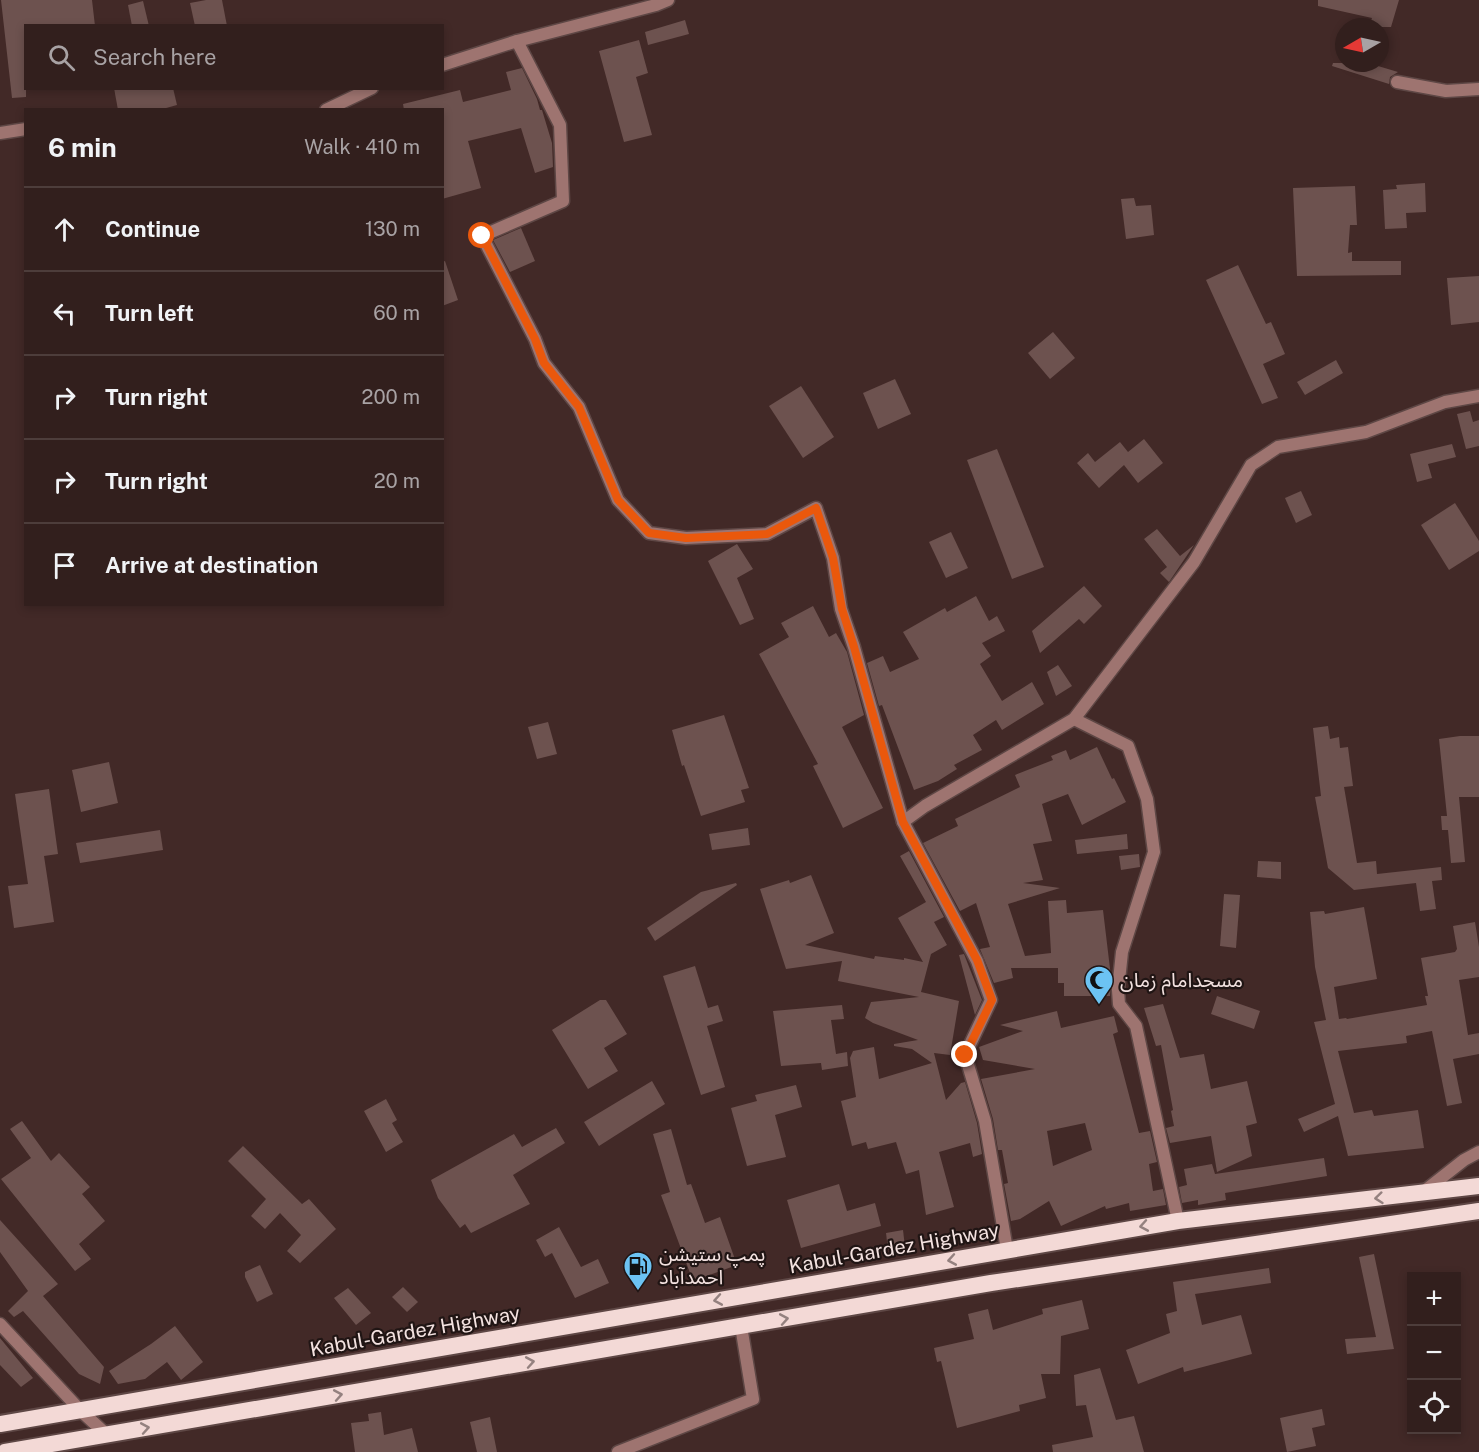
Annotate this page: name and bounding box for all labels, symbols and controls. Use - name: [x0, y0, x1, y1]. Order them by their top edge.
- north arrow: [1335, 18, 1389, 72]
- search box: [24, 24, 444, 90]
- icon: search: [45, 41, 78, 74]
- text: Search here: [93, 44, 217, 70]
- text: 6 min: [48, 132, 117, 163]
- text: Walk · 410 m: [304, 135, 420, 159]
- icon: ahead: [48, 213, 81, 246]
- text: Continue: [105, 216, 200, 242]
- text: 130 m: [365, 217, 420, 241]
- route start: [468, 222, 494, 248]
- icon: left: [48, 297, 81, 330]
- text: Turn left: [105, 300, 194, 326]
- text: 60 m: [373, 301, 420, 325]
- icon: right: [48, 381, 81, 414]
- text: Turn right: [105, 384, 208, 410]
- text: 200 m: [362, 385, 420, 409]
- icon: right: [48, 465, 81, 498]
- text: Turn right: [105, 468, 208, 494]
- text: 20 m: [374, 469, 420, 493]
- icon: arrive: [48, 549, 81, 582]
- text: Arrive at destination: [105, 552, 318, 578]
- mosque icon: مسجدامام زمان: [1083, 964, 1115, 1006]
- place label: مسجدامام زمان: [1120, 968, 1243, 995]
- route end: [951, 1041, 977, 1067]
- one-way arrow: [1375, 1191, 1384, 1204]
- street label: Kabul-Gardez Highway: [787, 1218, 1001, 1278]
- one-way arrow: [1139, 1220, 1149, 1232]
- place label: پمپ ستیشن احمدآباد: [659, 1242, 765, 1289]
- fuel station icon: پمپ ستیشن احمدآباد: [622, 1250, 654, 1292]
- one-way arrow: [947, 1253, 956, 1265]
- map controls: [1407, 1272, 1461, 1434]
- button: +: [1407, 1272, 1461, 1326]
- one-way arrow: [714, 1293, 724, 1306]
- street label: Kabul-Gardez Highway: [308, 1301, 522, 1361]
- one-way arrow: [779, 1313, 789, 1326]
- button: −: [1407, 1326, 1461, 1380]
- one-way arrow: [525, 1357, 535, 1369]
- button: locate: [1407, 1380, 1461, 1434]
- one-way arrow: [332, 1389, 342, 1402]
- one-way arrow: [140, 1422, 150, 1435]

